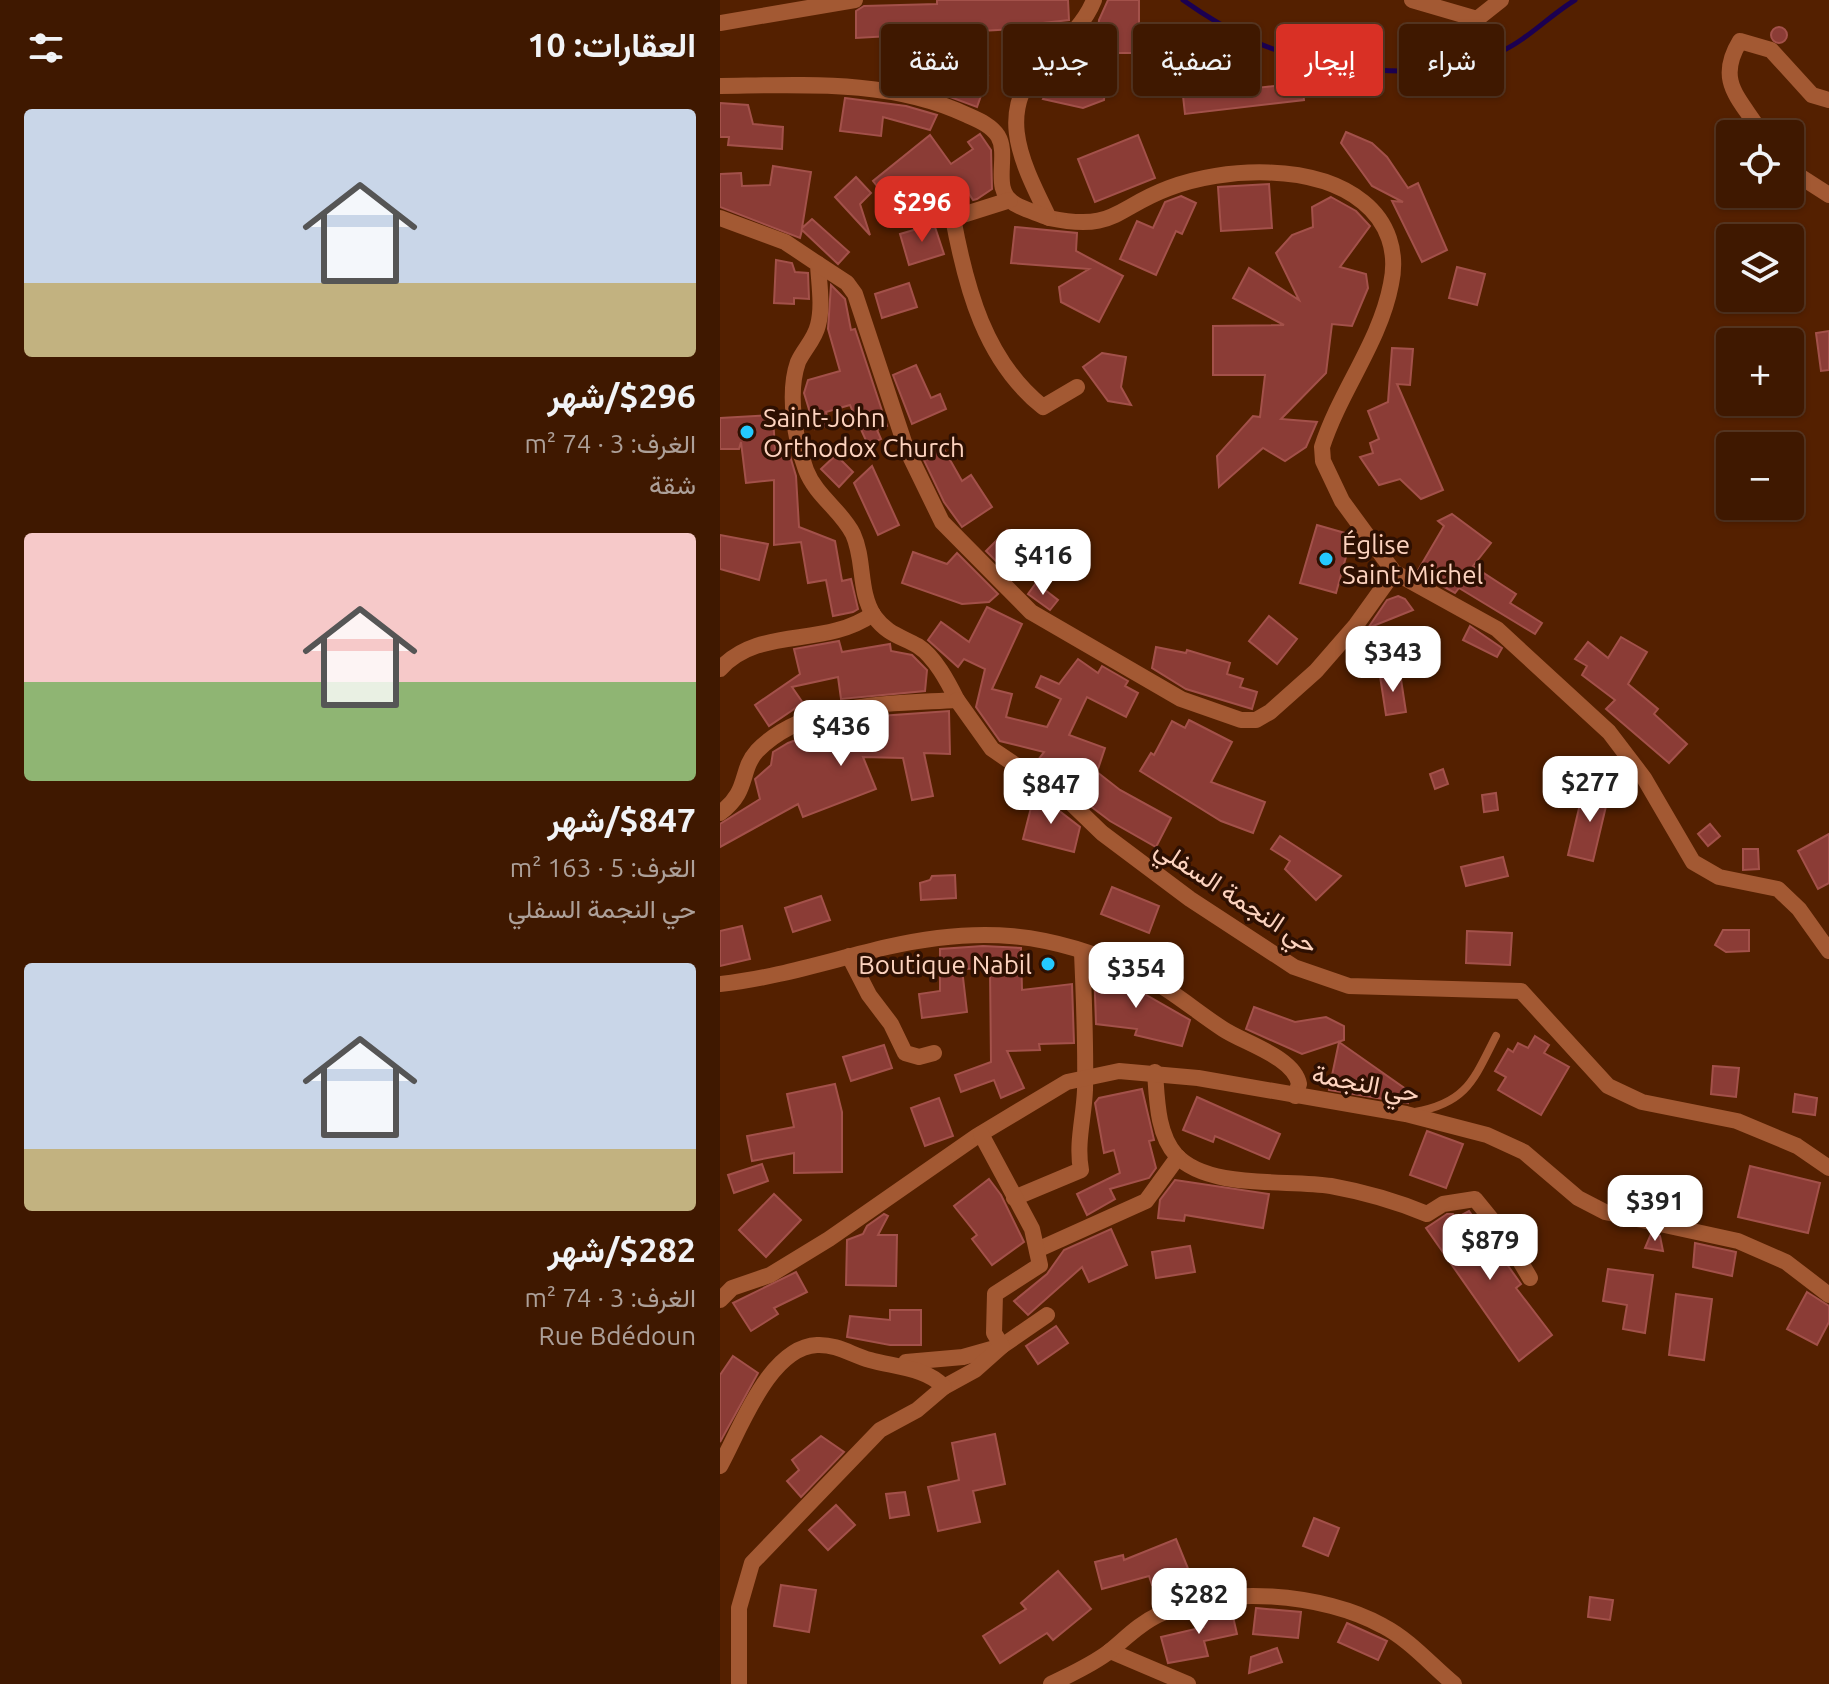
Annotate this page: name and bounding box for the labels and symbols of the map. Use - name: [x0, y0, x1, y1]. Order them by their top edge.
- pin: $296: [875, 176, 969, 244]
- place label: Saint-John Orthodox Church: [763, 403, 965, 462]
- marker: Saint-John Orthodox Church: [738, 423, 756, 441]
- pin: $416: [996, 529, 1090, 597]
- place label: Église Saint Michel: [1342, 529, 1484, 589]
- marker: Église Saint Michel: [1317, 550, 1335, 568]
- pin: $343: [1346, 626, 1440, 694]
- pin: $436: [794, 700, 888, 768]
- pin: $277: [1543, 756, 1637, 824]
- pin: $847: [1004, 758, 1098, 826]
- street label: حي النجمة السفلي: [1146, 833, 1324, 965]
- pin: $354: [1089, 942, 1183, 1010]
- place label: Boutique Nabil: [858, 950, 1032, 979]
- marker: Boutique Nabil: [1039, 955, 1057, 973]
- street label: حي النجمة: [1309, 1058, 1422, 1114]
- pin: $391: [1608, 1175, 1702, 1243]
- pin: $879: [1443, 1214, 1537, 1282]
- pin: $282: [1152, 1568, 1246, 1636]

